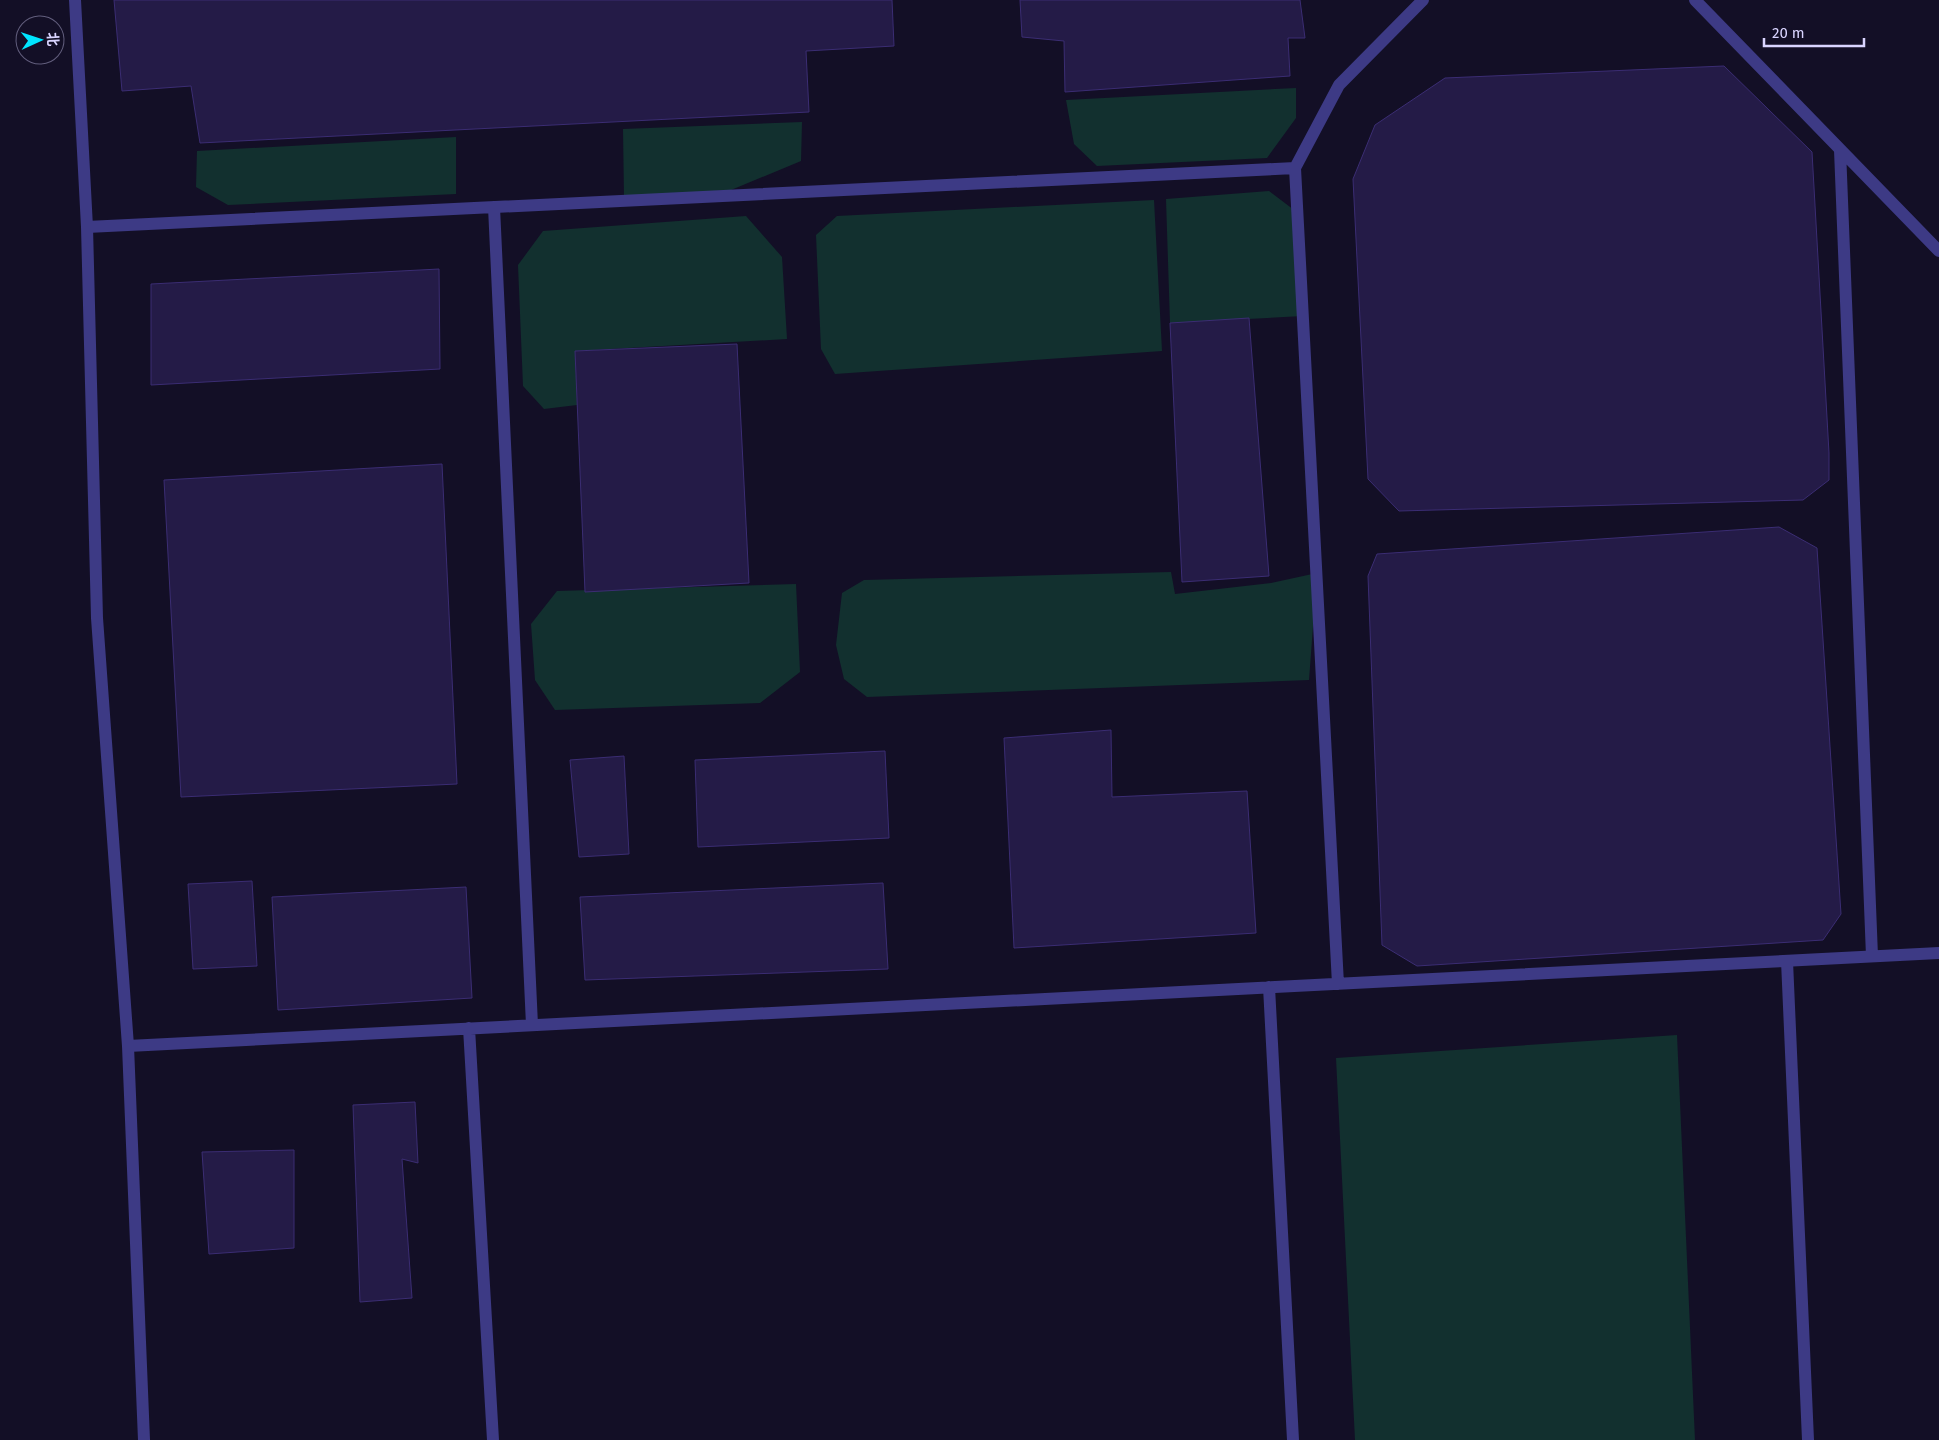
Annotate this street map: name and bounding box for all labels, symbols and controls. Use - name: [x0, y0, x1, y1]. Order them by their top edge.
- north arrow: [15, 15, 65, 65]
- scale bar: [1764, 15, 1864, 47]
- text: 20 m: [1772, 24, 1805, 42]
- text: 北: [44, 32, 61, 47]

